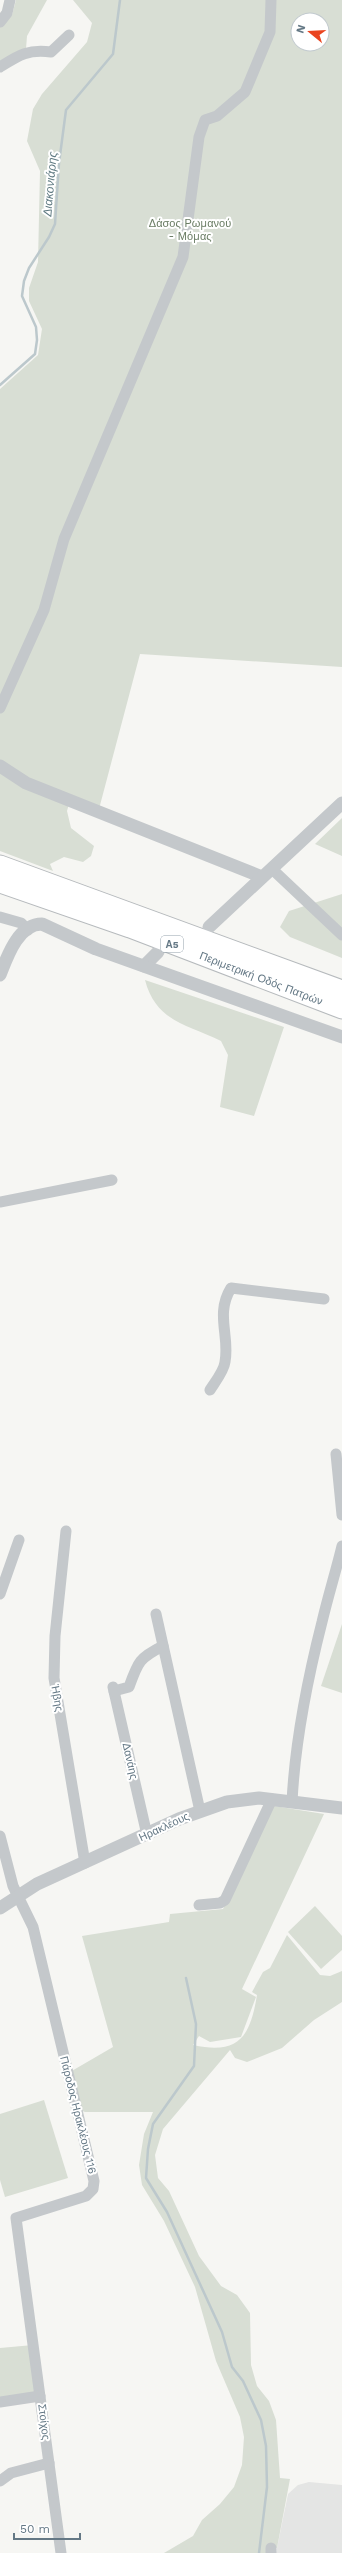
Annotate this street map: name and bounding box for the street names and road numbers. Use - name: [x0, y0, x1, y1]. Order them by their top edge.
- road number: Α5: [161, 936, 183, 952]
- street label: Περιμετρική Οδός Πατρών: [198, 949, 325, 1008]
- street label: Ήβης: [48, 1683, 66, 1712]
- street label: Δανάης: [120, 1742, 140, 1780]
- street label: Ηρακλέους: [137, 1810, 191, 1844]
- street label: Πάροδος Ηρακλέους 116: [57, 2055, 99, 2175]
- street label: Στοίχος: [35, 2403, 53, 2441]

